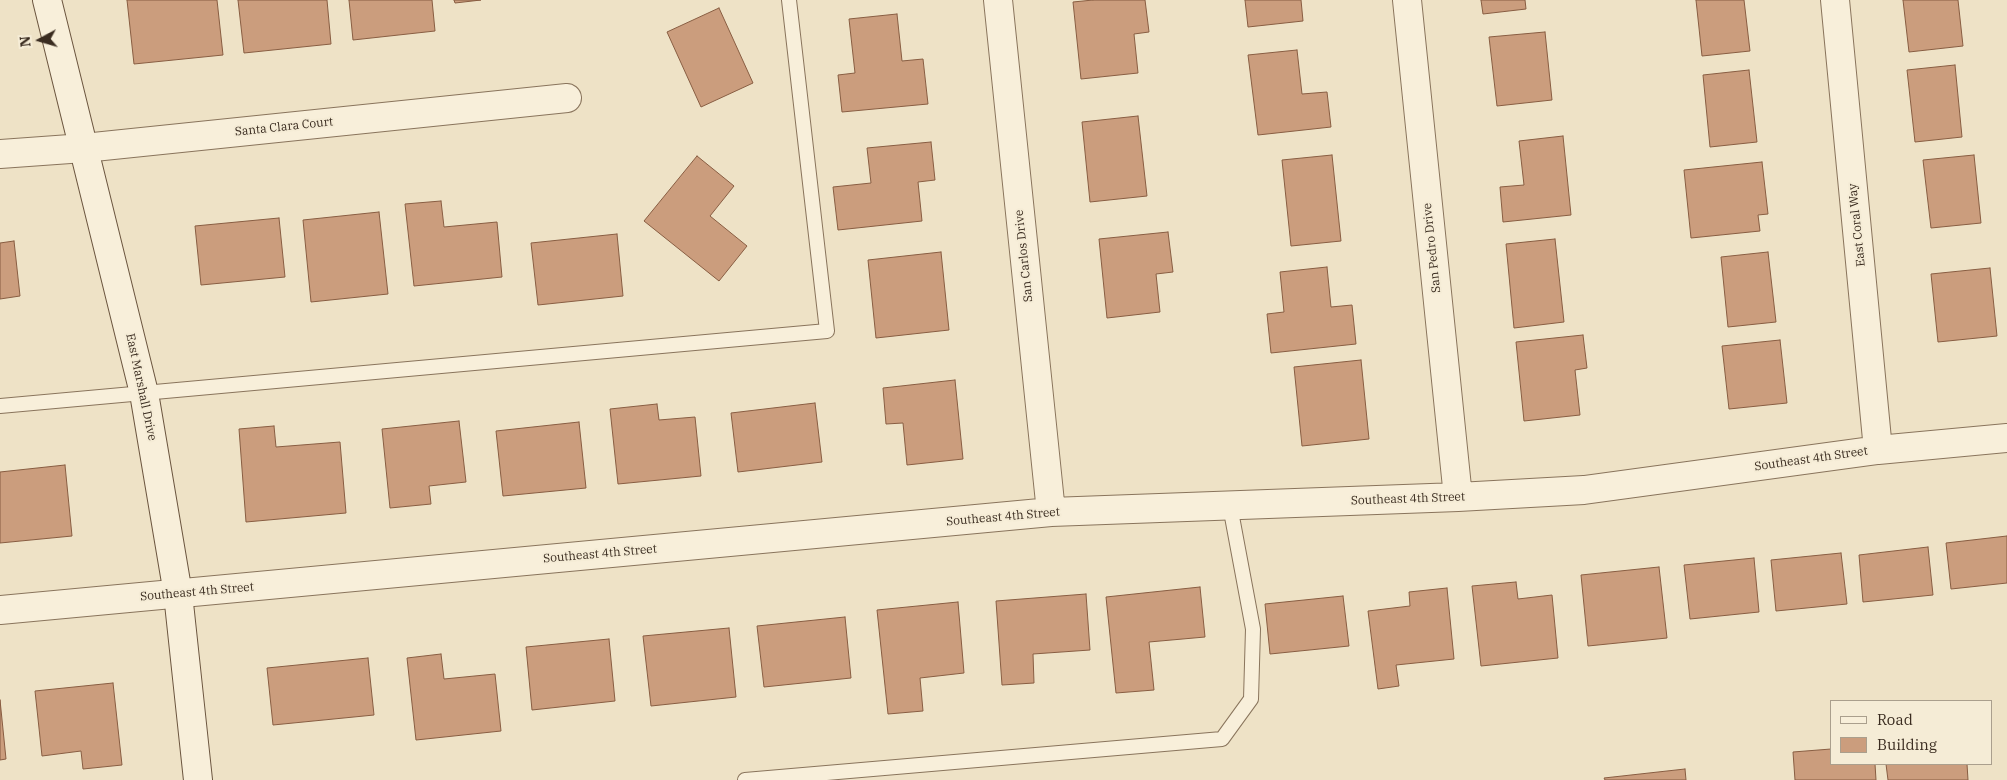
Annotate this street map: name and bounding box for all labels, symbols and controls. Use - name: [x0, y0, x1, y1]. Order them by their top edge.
- north arrow: [15, 15, 65, 65]
- text: N: [16, 35, 35, 48]
- street label: Santa Clara Court: [234, 115, 334, 139]
- street label: East Coral Way: [1845, 183, 1869, 267]
- street label: San Pedro Drive: [1420, 202, 1444, 294]
- street label: San Carlos Drive: [1012, 209, 1036, 303]
- street label: East Marshall Drive: [123, 332, 159, 442]
- street label: Southeast 4th Street: [1753, 444, 1869, 474]
- street label: Southeast 4th Street: [1351, 490, 1465, 508]
- street label: Southeast 4th Street: [945, 505, 1061, 529]
- street label: Southeast 4th Street: [542, 542, 658, 566]
- street label: Southeast 4th Street: [139, 580, 255, 604]
- legend: [1830, 700, 1992, 765]
- text: Road: [1877, 710, 1913, 729]
- text: Building: [1877, 735, 1937, 754]

